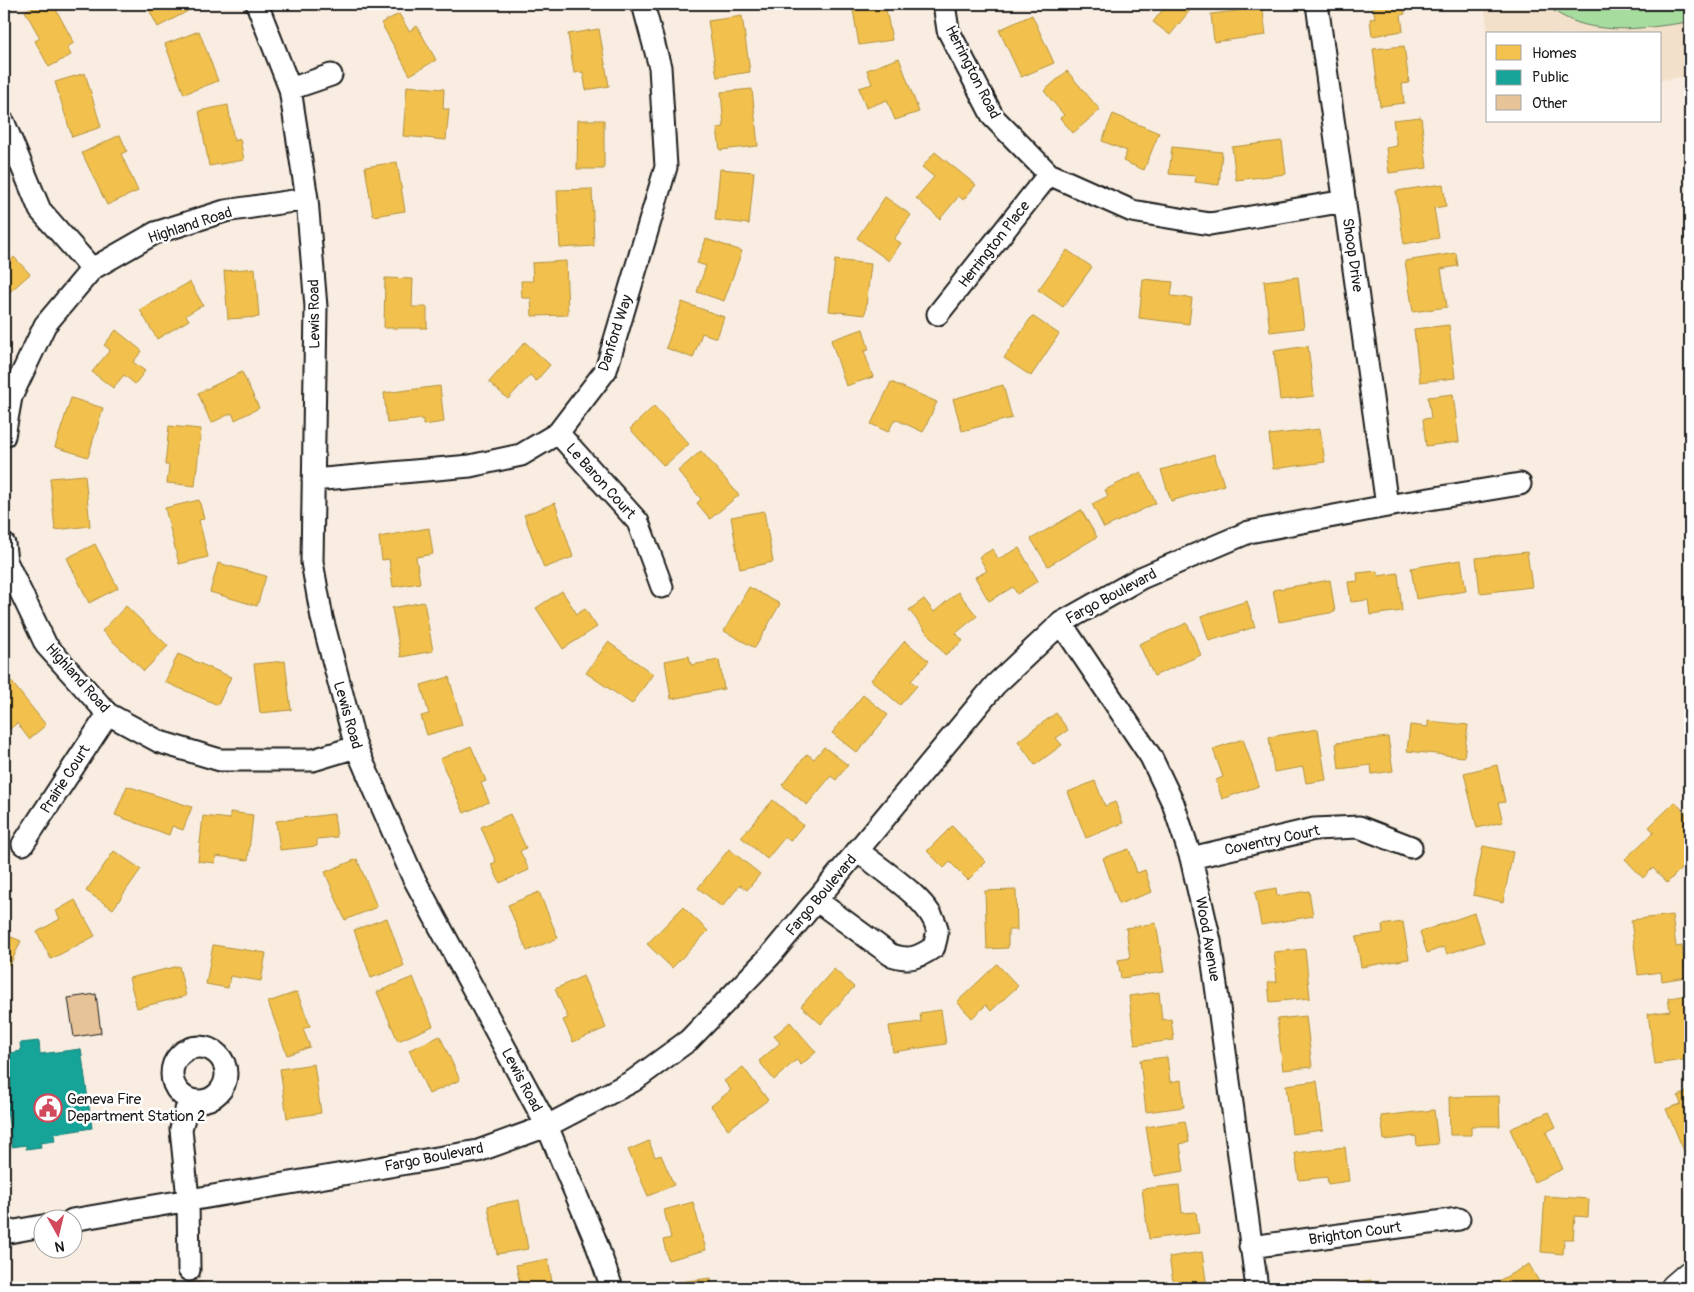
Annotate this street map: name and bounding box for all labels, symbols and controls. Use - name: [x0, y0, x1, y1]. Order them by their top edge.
- street label: Herrington Road: [941, 22, 1004, 122]
- legend: [1486, 32, 1662, 122]
- text: Homes: [1532, 44, 1577, 63]
- text: Public: [1532, 68, 1569, 87]
- text: Other: [1532, 94, 1568, 113]
- street label: Herrington Place: [955, 197, 1035, 292]
- street label: Highland Road: [146, 203, 235, 248]
- street label: Shoop Drive: [1338, 217, 1367, 294]
- street label: Lewis Road: [304, 279, 325, 349]
- street label: Danford Way: [594, 292, 637, 374]
- street label: Le Baron Court: [562, 439, 640, 524]
- street label: Fargo Boulevard: [1062, 564, 1160, 628]
- street label: Highland Road: [41, 640, 114, 717]
- street label: Lewis Road: [329, 679, 366, 751]
- street label: Prairie Court: [36, 741, 95, 817]
- street label: Coventry Court: [1223, 821, 1322, 860]
- street label: Fargo Boulevard: [782, 851, 861, 940]
- street label: Wood Avenue: [1191, 895, 1224, 984]
- street label: Lewis Road: [497, 1045, 546, 1115]
- place label: Geneva Fire Department Station 2: [67, 1090, 205, 1126]
- public building icon: Geneva Fire Department Station 2: [33, 1093, 63, 1123]
- street label: Fargo Boulevard: [383, 1139, 485, 1176]
- north arrow: [32, 1210, 82, 1260]
- street label: Brighton Court: [1308, 1217, 1403, 1249]
- text: N: [54, 1237, 66, 1255]

